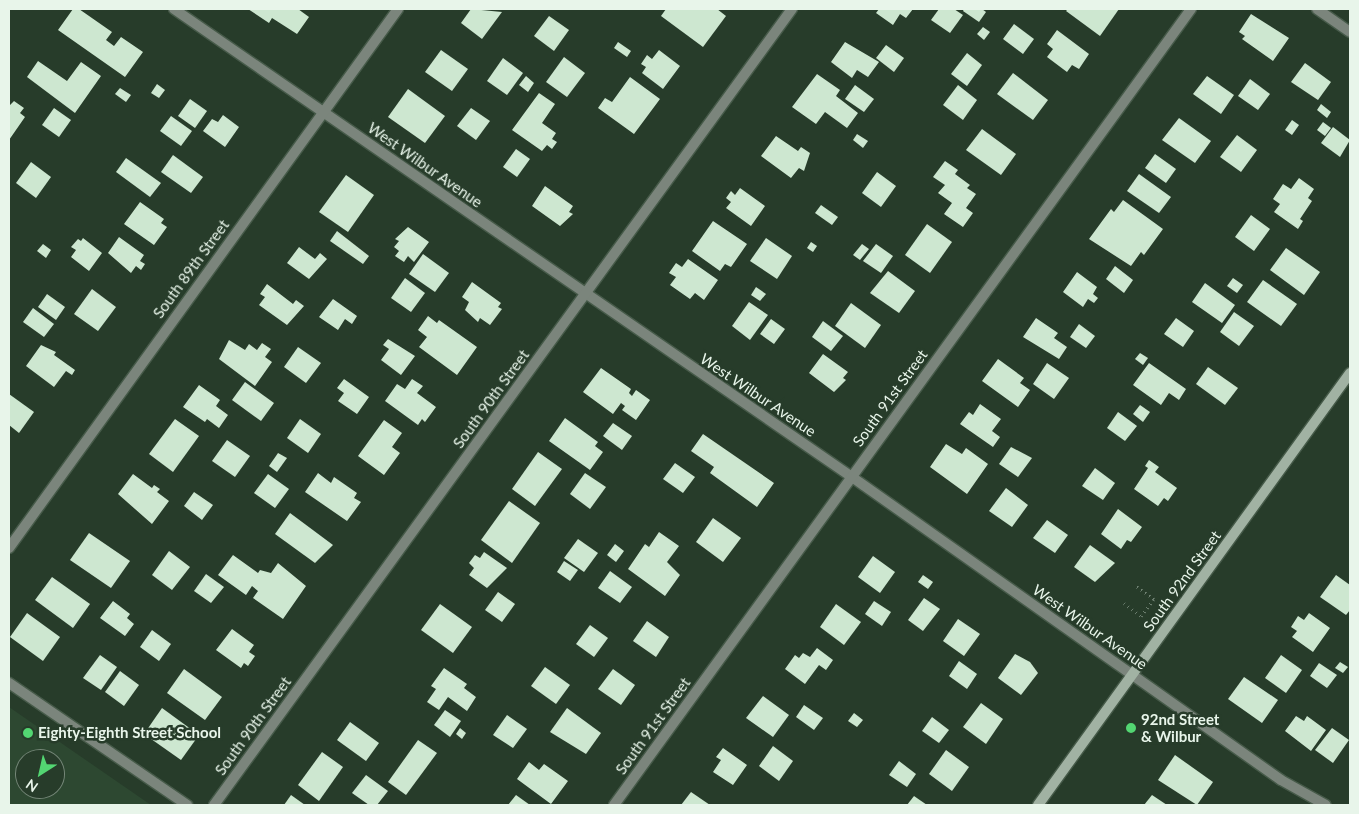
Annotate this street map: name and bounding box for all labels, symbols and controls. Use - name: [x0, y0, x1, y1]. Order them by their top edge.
- street label: West Wilbur Avenue: [364, 118, 486, 212]
- street label: South 89th Street: [149, 216, 233, 322]
- street label: South 90th Street: [449, 346, 533, 452]
- street label: South 91st Street: [849, 346, 931, 450]
- street label: West Wilbur Avenue: [696, 349, 820, 441]
- street label: South 92nd Street: [1139, 527, 1225, 635]
- street label: West Wilbur Avenue: [1029, 580, 1151, 674]
- street label: South 90th Street: [211, 673, 295, 779]
- street label: South 91st Street: [612, 674, 694, 778]
- place label: 92nd Street & Wilbur: [1141, 710, 1219, 745]
- marker: 92nd Street & Wilbur: [1125, 722, 1137, 734]
- place label: Eighty-Eighth Street School: [38, 724, 221, 742]
- marker: Eighty-Eighth Street School: [22, 727, 34, 739]
- north arrow: [15, 749, 65, 799]
- text: N: [22, 776, 41, 796]

